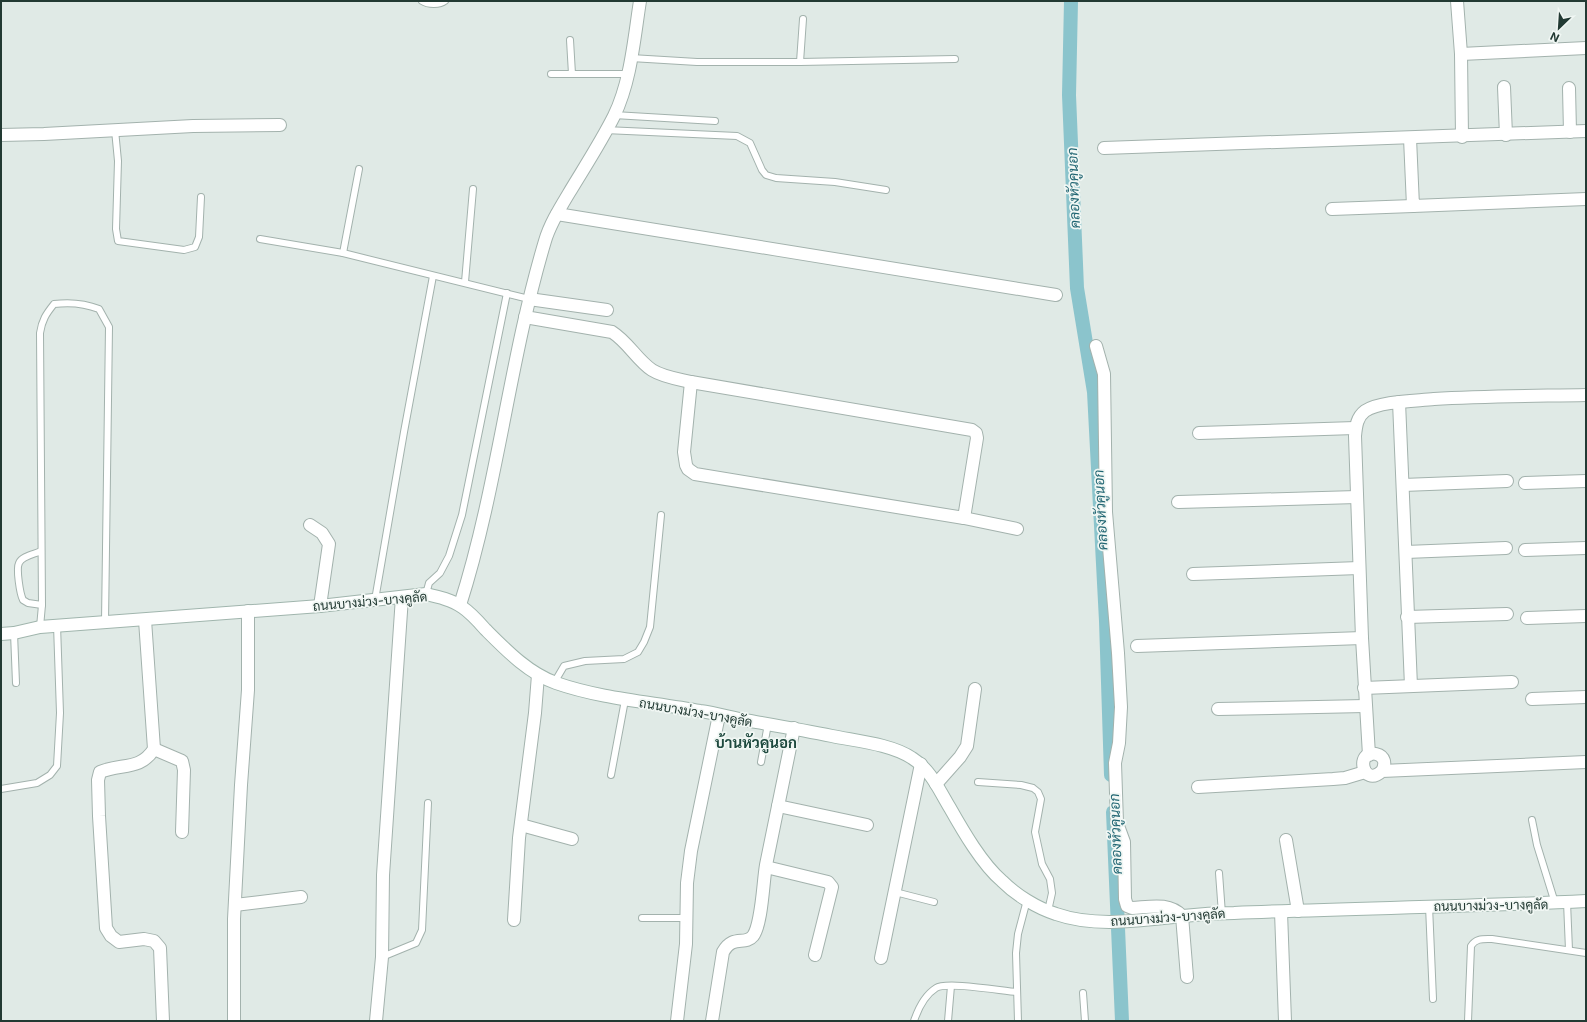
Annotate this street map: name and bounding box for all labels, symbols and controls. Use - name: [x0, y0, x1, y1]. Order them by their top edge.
- north arrow: [1539, 8, 1579, 48]
- text: N: [1548, 29, 1562, 45]
- water label: คลองหัวคูนอก: [1063, 147, 1085, 229]
- water label: คลองหัวคูนอก: [1089, 469, 1113, 551]
- street label: ถนนบางม่วง-บางคูลัด: [312, 588, 428, 616]
- street label: ถนนบางม่วง-บางคูลัด: [638, 694, 754, 732]
- district label: บ้านหัวคูนอก: [715, 733, 797, 754]
- water label: คลองหัวคูนอก: [1105, 793, 1127, 875]
- street label: ถนนบางม่วง-บางคูลัด: [1433, 896, 1549, 916]
- street label: ถนนบางม่วง-บางคูลัด: [1110, 905, 1226, 931]

